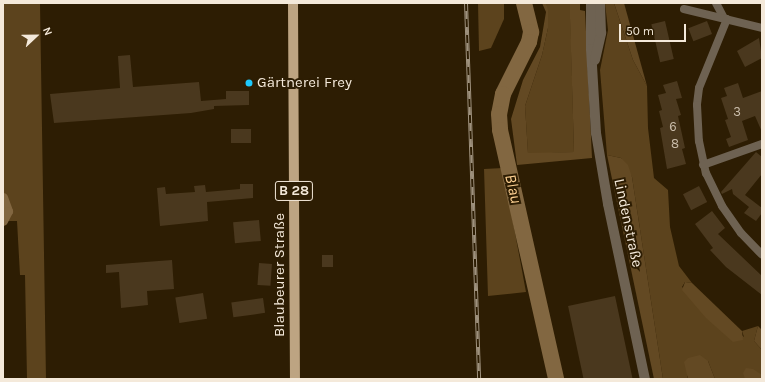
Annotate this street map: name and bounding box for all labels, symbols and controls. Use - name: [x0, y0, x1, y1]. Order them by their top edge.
- north arrow: [16, 16, 56, 56]
- scale bar: [621, 16, 688, 42]
- text: 50 m: [626, 24, 654, 38]
- text: N: [40, 25, 55, 37]
- place label: Gärtnerei Frey: [257, 74, 352, 92]
- marker: Gärtnerei Frey: [244, 78, 254, 88]
- house number: 3: [733, 104, 741, 120]
- house number: 6: [669, 119, 677, 135]
- house number: 8: [671, 136, 679, 152]
- water label: Blau: [500, 172, 526, 206]
- street label: Lindenstraße: [610, 177, 646, 269]
- road number: B 28: [274, 179, 314, 203]
- street label: Blaubeurer Straße: [271, 213, 289, 337]

